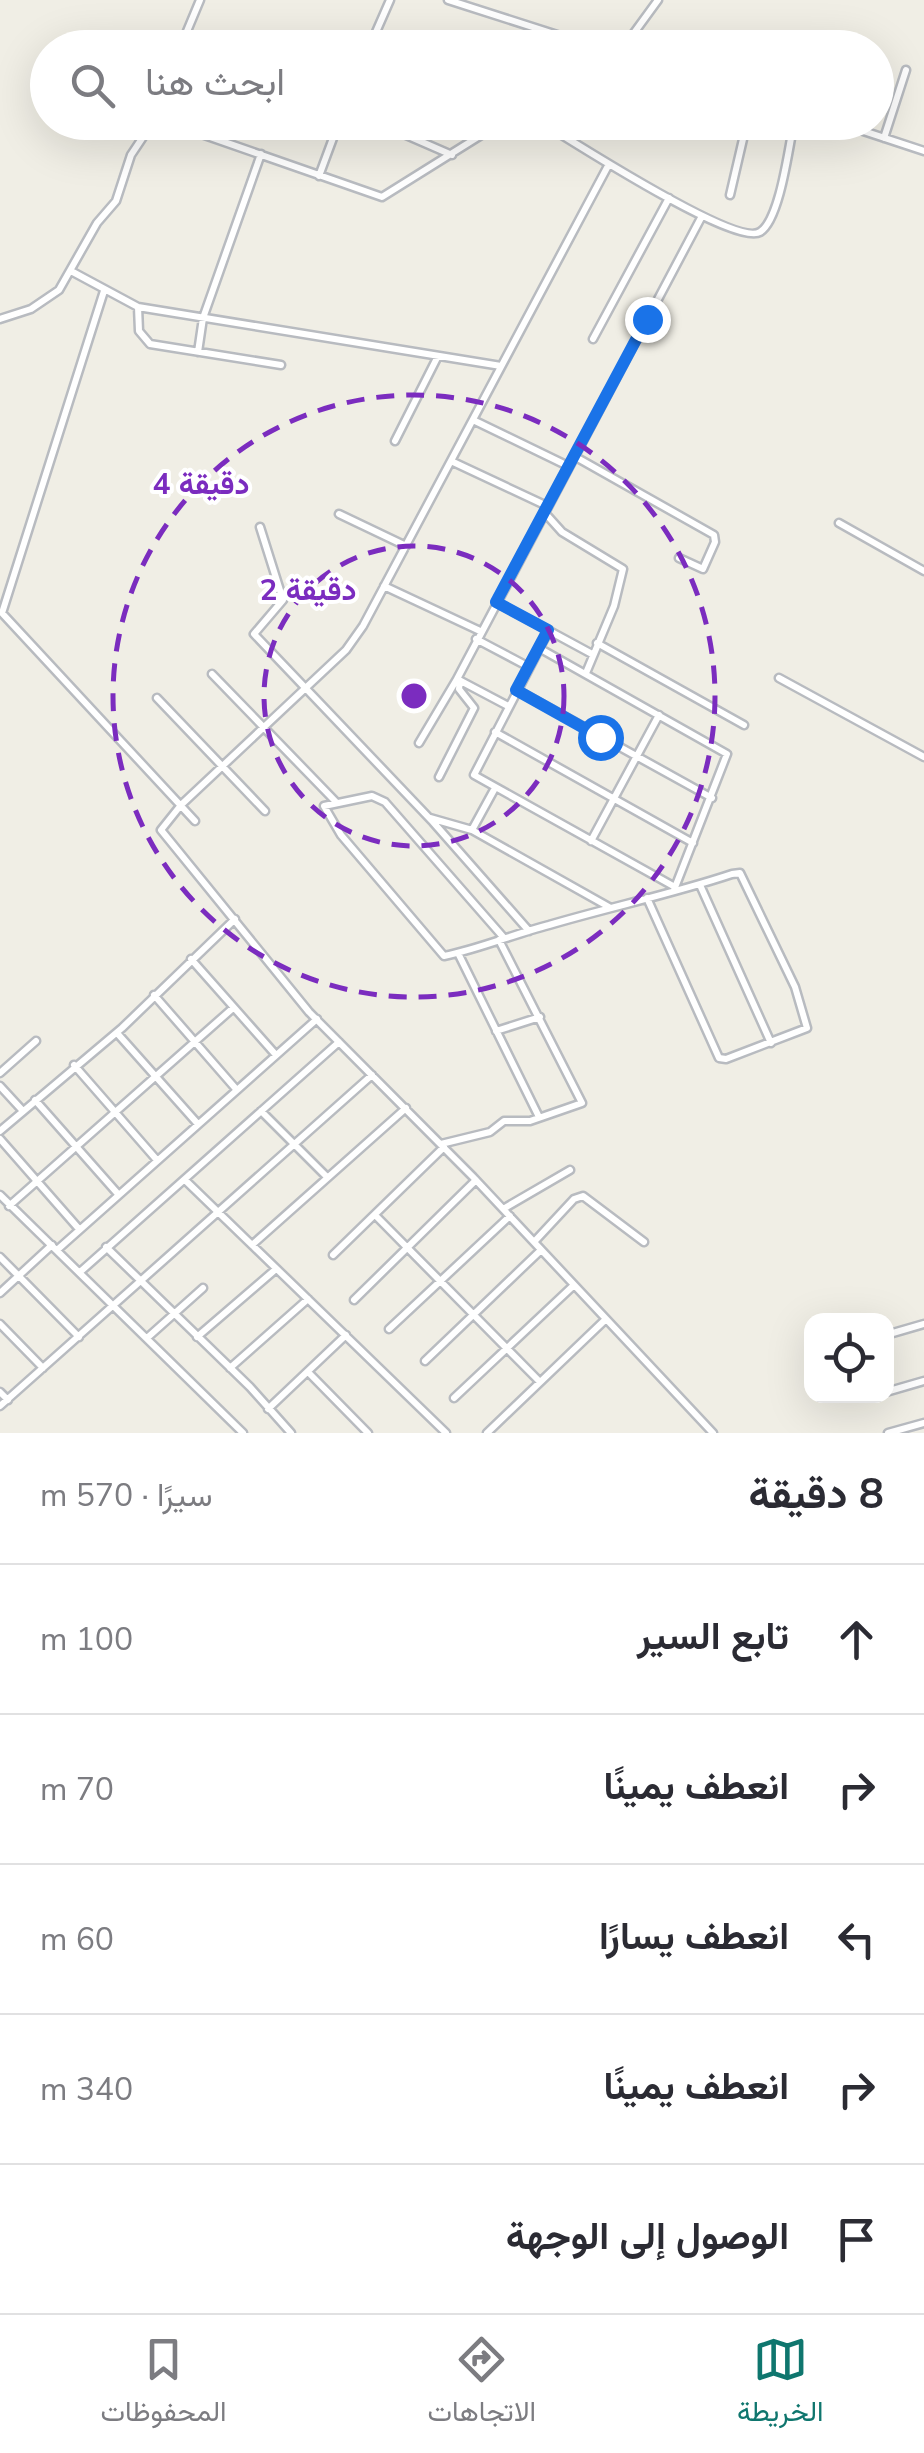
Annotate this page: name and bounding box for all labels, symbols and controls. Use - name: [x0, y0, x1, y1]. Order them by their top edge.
- search box: [30, 30, 894, 140]
- text: ابحث هنا: [145, 57, 285, 108]
- icon: search: [65, 58, 120, 113]
- route end: [625, 297, 671, 343]
- text: 4 دقيقة: [153, 464, 249, 505]
- text: 2 دقيقة: [260, 570, 356, 611]
- centre of rings: [396, 678, 432, 714]
- route start: [578, 715, 624, 761]
- map controls: [804, 1313, 894, 1403]
- button: locate: [804, 1313, 894, 1403]
- text: 8 دقيقة: [748, 1466, 884, 1523]
- text: سيرًا · 570 m: [40, 1474, 213, 1517]
- text: تابع السير: [637, 1611, 789, 1662]
- icon: ahead: [829, 1612, 884, 1667]
- text: 100 m: [40, 1618, 133, 1661]
- text: انعطف يمينًا: [604, 1761, 789, 1812]
- icon: right: [829, 1762, 884, 1817]
- text: 70 m: [40, 1768, 114, 1811]
- text: انعطف يسارًا: [599, 1911, 789, 1962]
- icon: left: [829, 1912, 884, 1967]
- text: 60 m: [40, 1918, 114, 1961]
- text: انعطف يمينًا: [604, 2061, 789, 2112]
- icon: right: [829, 2062, 884, 2117]
- text: 340 m: [40, 2068, 133, 2111]
- text: الوصول إلى الوجهة: [506, 2211, 789, 2262]
- icon: arrive: [829, 2212, 884, 2267]
- tab: المحفوظات: [100, 2332, 227, 2436]
- tab: الاتجاهات: [427, 2332, 536, 2436]
- tab: الخريطة: [737, 2332, 824, 2436]

